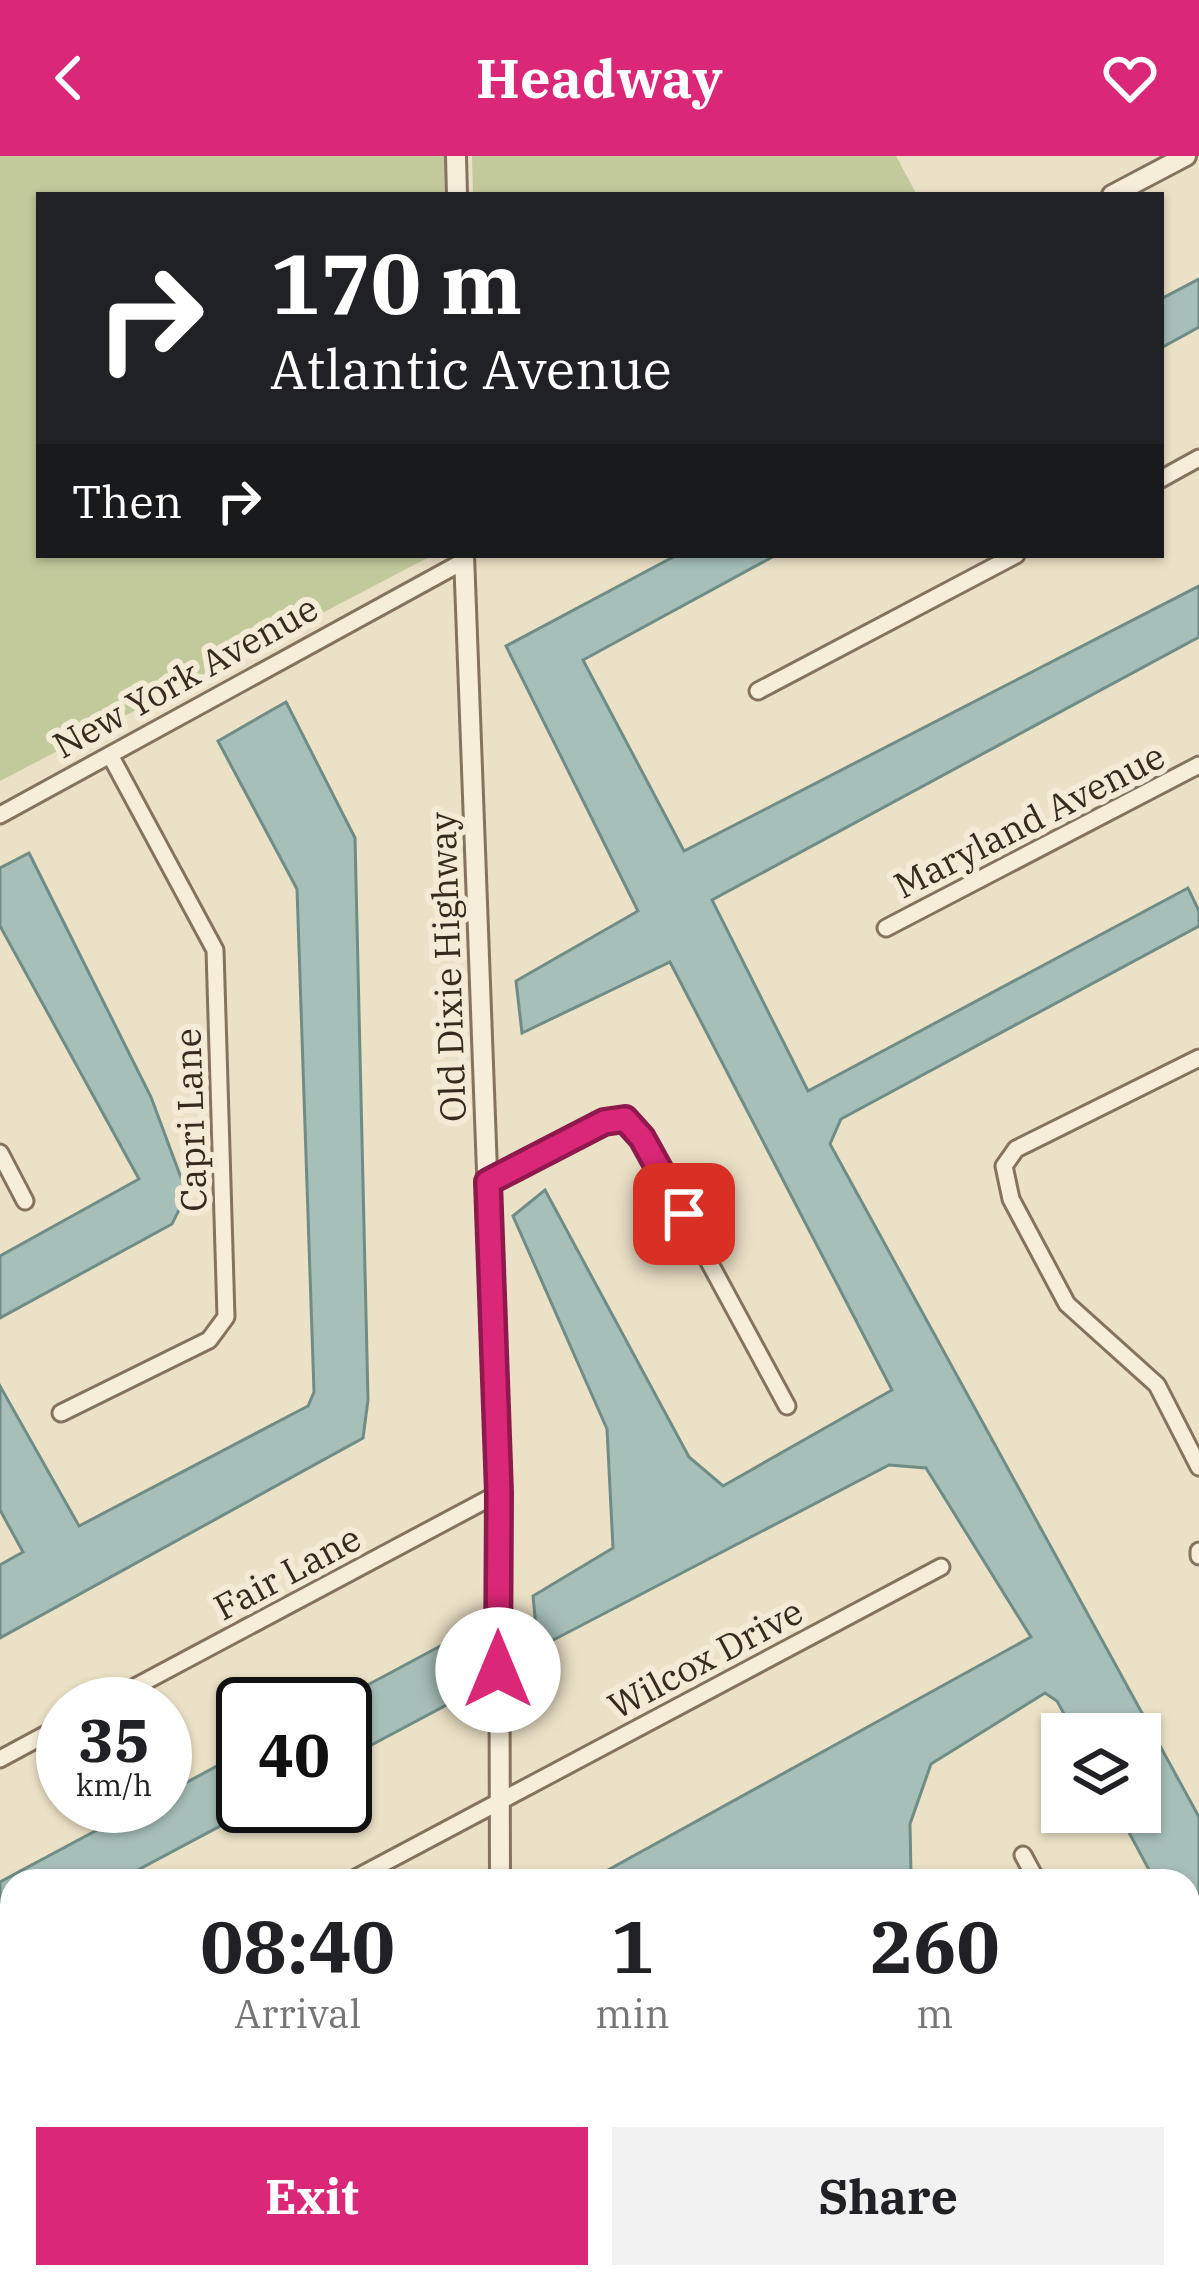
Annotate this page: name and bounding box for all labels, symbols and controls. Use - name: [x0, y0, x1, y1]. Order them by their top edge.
- text: Headway: [476, 43, 723, 113]
- icon: back: [36, 45, 102, 111]
- icon: heart: [1097, 45, 1163, 111]
- text: 170 m: [270, 228, 522, 337]
- icon: right: [72, 240, 228, 396]
- text: Atlantic Avenue: [270, 334, 672, 404]
- icon: right: [206, 468, 272, 534]
- text: Then: [72, 472, 182, 530]
- street label: New York Avenue: [44, 584, 326, 768]
- street label: Maryland Avenue: [886, 732, 1172, 908]
- street label: Old Dixie Highway: [418, 810, 476, 1123]
- street label: Capri Lane: [163, 1027, 217, 1213]
- pin: [633, 1163, 735, 1265]
- icon: arrive: [651, 1181, 717, 1247]
- street label: Fair Lane: [205, 1514, 369, 1630]
- street label: Wilcox Drive: [600, 1587, 810, 1729]
- position arrow: [435, 1607, 561, 1733]
- speed limit sign: 40: [216, 1677, 372, 1833]
- text: 35: [78, 1700, 150, 1779]
- map controls: [1041, 1713, 1161, 1833]
- button: layers: [1041, 1713, 1161, 1833]
- text: km/h: [76, 1765, 152, 1804]
- text: 08:40: [200, 1899, 395, 1993]
- text: 1: [611, 1899, 654, 1993]
- text: 260: [870, 1899, 1000, 1993]
- text: Arrival: [234, 1988, 361, 2039]
- text: min: [595, 1988, 670, 2039]
- text: m: [916, 1988, 953, 2039]
- button: Exit: [36, 2127, 588, 2265]
- button: Share: [612, 2127, 1164, 2265]

